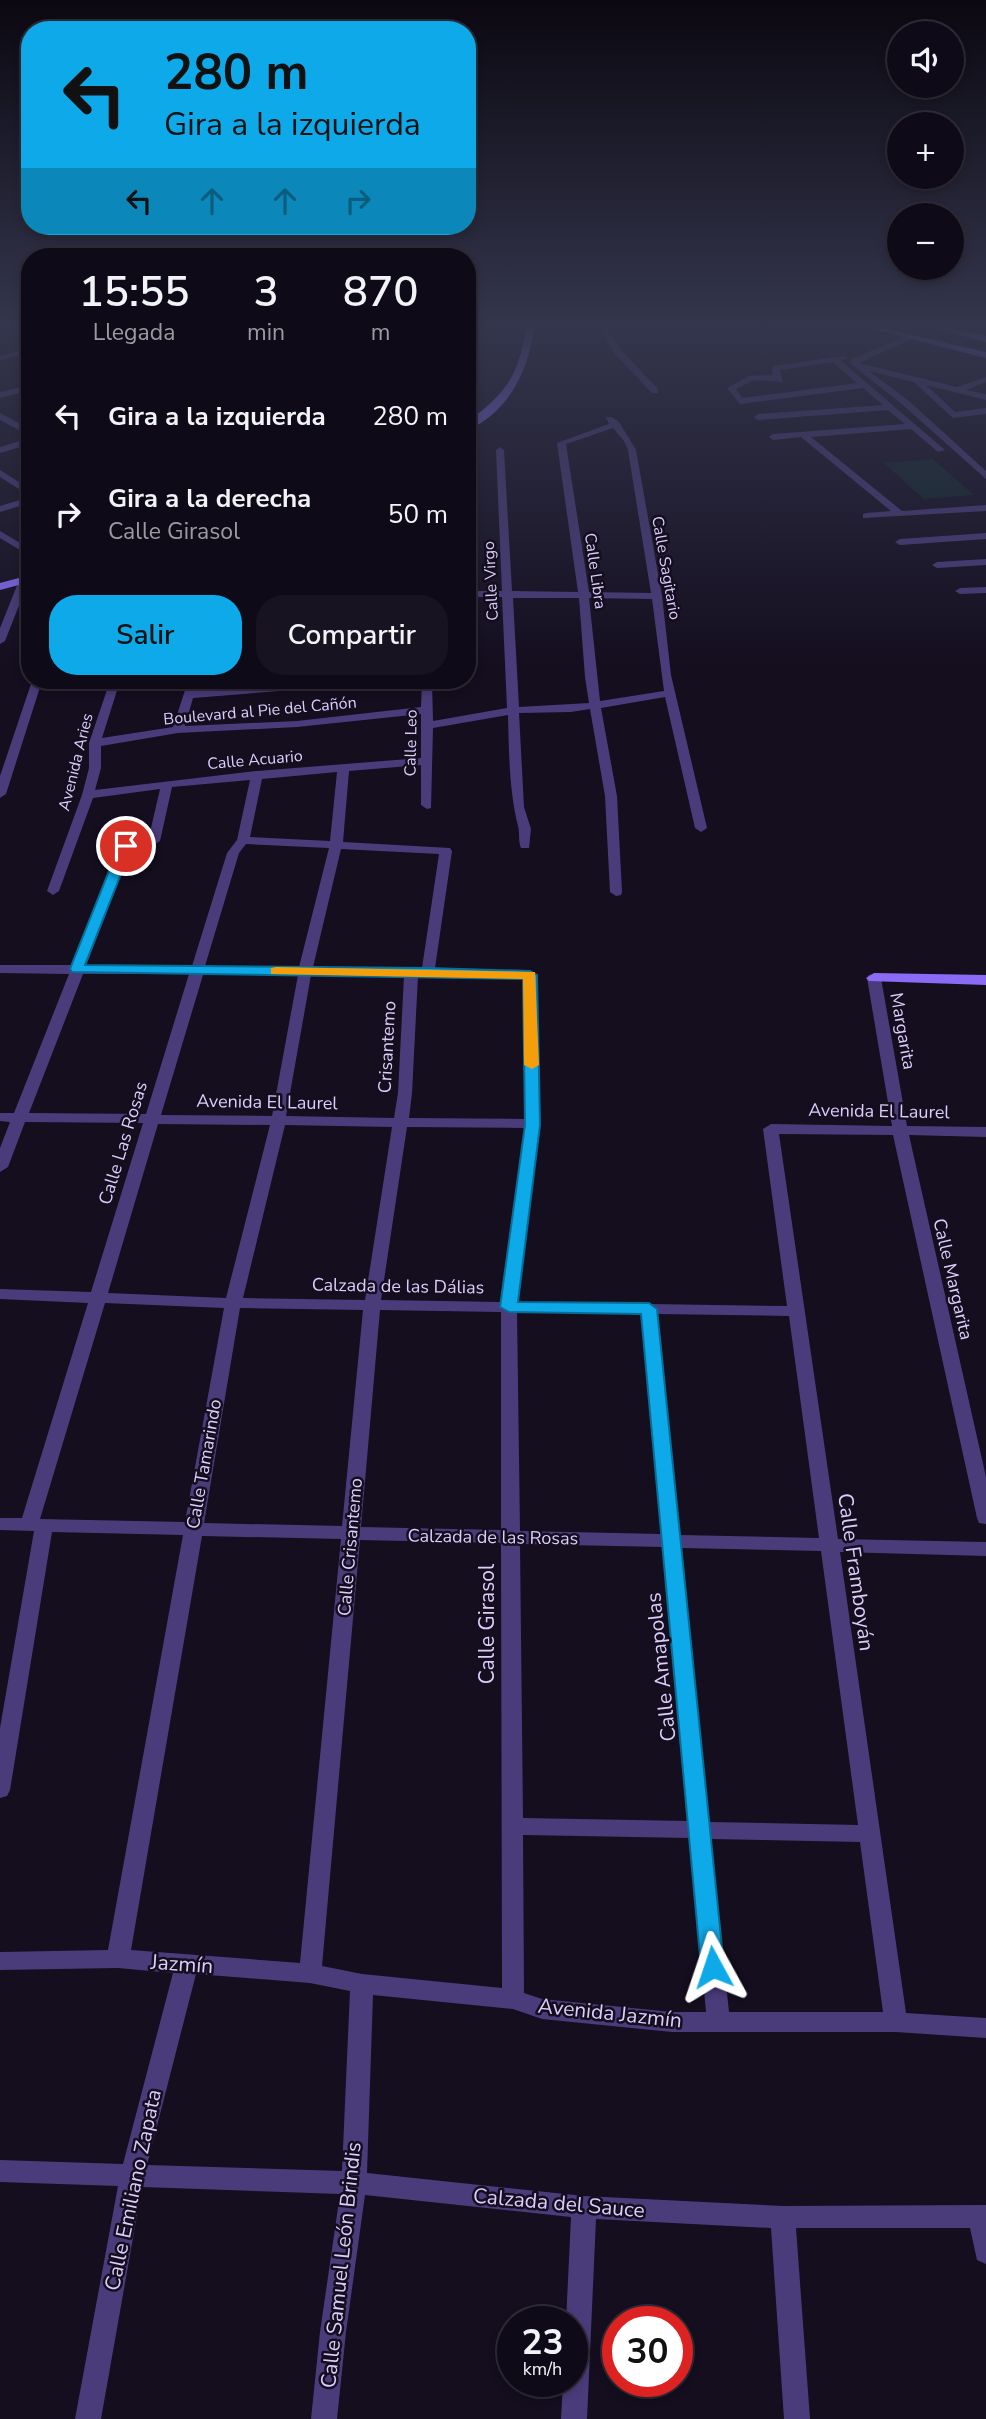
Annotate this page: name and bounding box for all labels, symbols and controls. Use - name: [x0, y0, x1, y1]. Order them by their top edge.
- map controls: [887, 21, 964, 280]
- button: sound: [887, 21, 964, 98]
- text: 280 m: [164, 39, 308, 106]
- icon: left: [49, 49, 140, 140]
- text: Gira a la izquierda: [164, 103, 421, 146]
- button: +: [887, 112, 964, 189]
- icon: left: [120, 182, 158, 220]
- icon: ahead: [193, 182, 231, 220]
- icon: ahead: [266, 182, 304, 220]
- icon: right: [339, 182, 377, 220]
- button: −: [887, 203, 964, 280]
- text: 15:55: [79, 264, 189, 321]
- text: 3: [253, 264, 279, 321]
- text: 870: [343, 264, 418, 321]
- text: Llegada: [93, 317, 175, 348]
- text: min: [247, 317, 285, 348]
- text: m: [371, 317, 390, 348]
- icon: left: [49, 397, 87, 435]
- text: Gira a la izquierda: [108, 399, 326, 434]
- text: 280 m: [372, 399, 448, 434]
- text: Gira a la derecha: [108, 481, 311, 516]
- icon: right: [49, 495, 87, 533]
- text: 50 m: [388, 497, 448, 532]
- street label: Calle Sagitario: [646, 514, 686, 622]
- text: Calle Girasol: [108, 516, 240, 547]
- street label: Calle Libra: [579, 531, 611, 611]
- street label: Calle Virgo: [478, 541, 504, 621]
- button: Salir: [49, 595, 242, 675]
- button: Compartir: [256, 595, 448, 675]
- street label: Boulevard al Pie del Cañón: [162, 692, 358, 730]
- street label: Calle Leo: [399, 709, 423, 777]
- street label: Avenida Aries: [53, 711, 99, 813]
- street label: Calle Acuario: [206, 745, 304, 775]
- pin: [96, 816, 156, 876]
- icon: arrive: [107, 827, 145, 865]
- street label: Margarita: [884, 991, 922, 1071]
- street label: Crisantemo: [373, 1000, 401, 1094]
- street label: Calle Las Rosas: [93, 1079, 153, 1207]
- street label: Avenida El Laurel: [196, 1089, 339, 1115]
- street label: Avenida El Laurel: [808, 1098, 951, 1124]
- street label: Calle Margarita: [927, 1216, 979, 1342]
- street label: Calzada de las Dálias: [312, 1272, 484, 1300]
- street label: Calle Tamarindo: [181, 1397, 227, 1531]
- street label: Calle Crisantemo: [332, 1477, 368, 1617]
- street label: Calle Framboyán: [831, 1491, 881, 1653]
- street label: Calzada de las Rosas: [407, 1524, 579, 1550]
- street label: Calle Girasol: [473, 1563, 501, 1684]
- street label: Calle Amapolas: [639, 1591, 683, 1743]
- position arrow: [676, 1930, 750, 2004]
- street label: Jazmín: [149, 1948, 214, 1980]
- street label: Avenida Jazmín: [537, 1992, 683, 2034]
- street label: Calle Emiliano Zapata: [98, 2087, 168, 2293]
- street label: Calle Samuel León Brindis: [314, 2140, 368, 2390]
- street label: Calzada del Sauce: [472, 2182, 646, 2224]
- speed limit sign: 30: [602, 2306, 693, 2397]
- text: 23: [521, 2319, 564, 2366]
- text: km/h: [523, 2357, 562, 2381]

